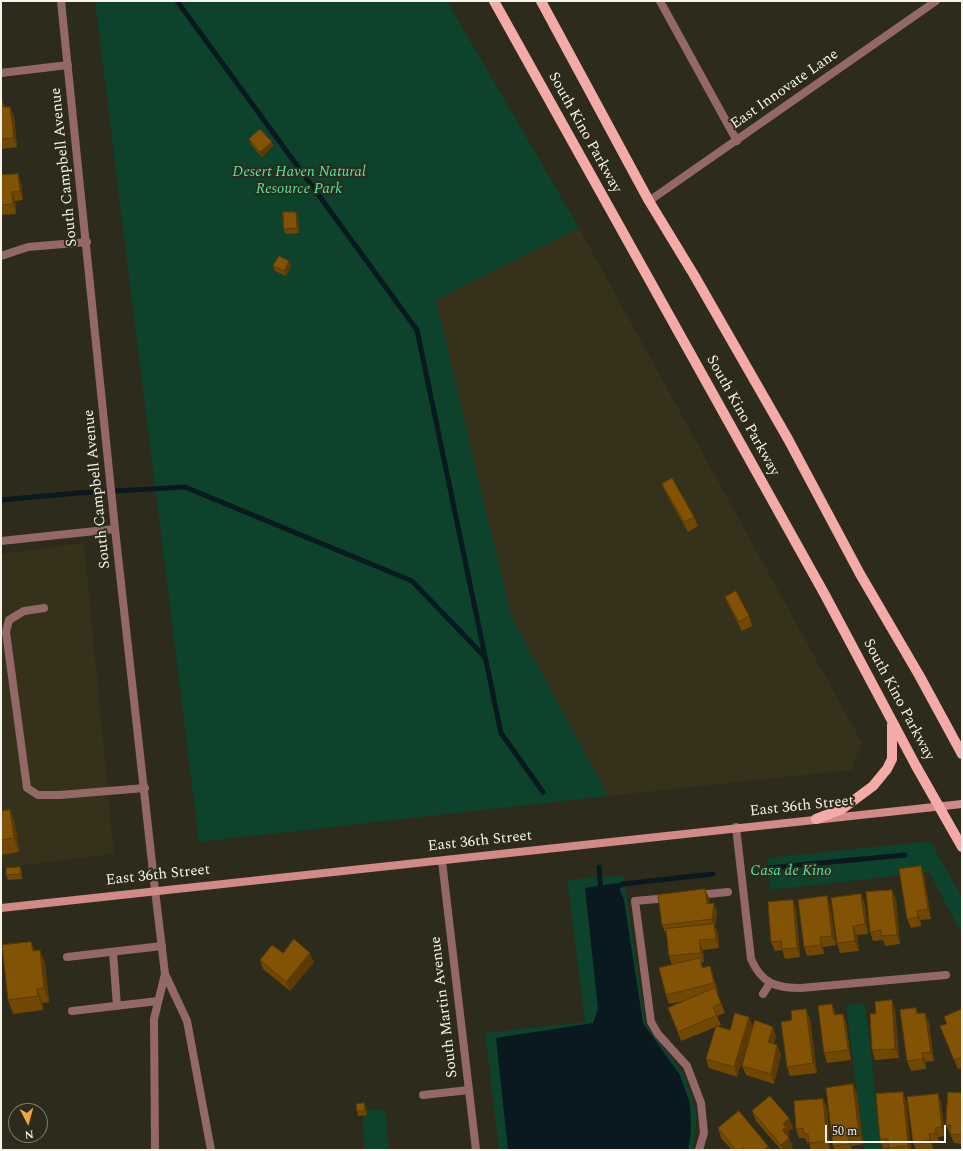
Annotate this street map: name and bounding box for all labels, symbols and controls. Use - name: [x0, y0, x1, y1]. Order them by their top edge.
- street label: East Innovate Lane: [728, 46, 842, 134]
- street label: South Kino Parkway: [543, 70, 625, 196]
- street label: South Campbell Avenue: [48, 87, 82, 247]
- park label: Desert Haven Natural Resource Park: [232, 164, 366, 199]
- street label: South Kino Parkway: [701, 353, 783, 479]
- street label: South Campbell Avenue: [81, 409, 115, 569]
- street label: South Kino Parkway: [858, 636, 938, 764]
- street label: East 36th Street: [749, 793, 855, 821]
- street label: East 36th Street: [427, 828, 533, 856]
- street label: East 36th Street: [105, 862, 211, 890]
- park label: Casa de Kino: [750, 863, 832, 881]
- street label: South Martin Avenue: [427, 935, 463, 1079]
- north arrow: [8, 1103, 48, 1143]
- scale bar: [827, 1117, 948, 1143]
- text: 50 m: [832, 1122, 857, 1141]
- text: N: [24, 1126, 35, 1143]

